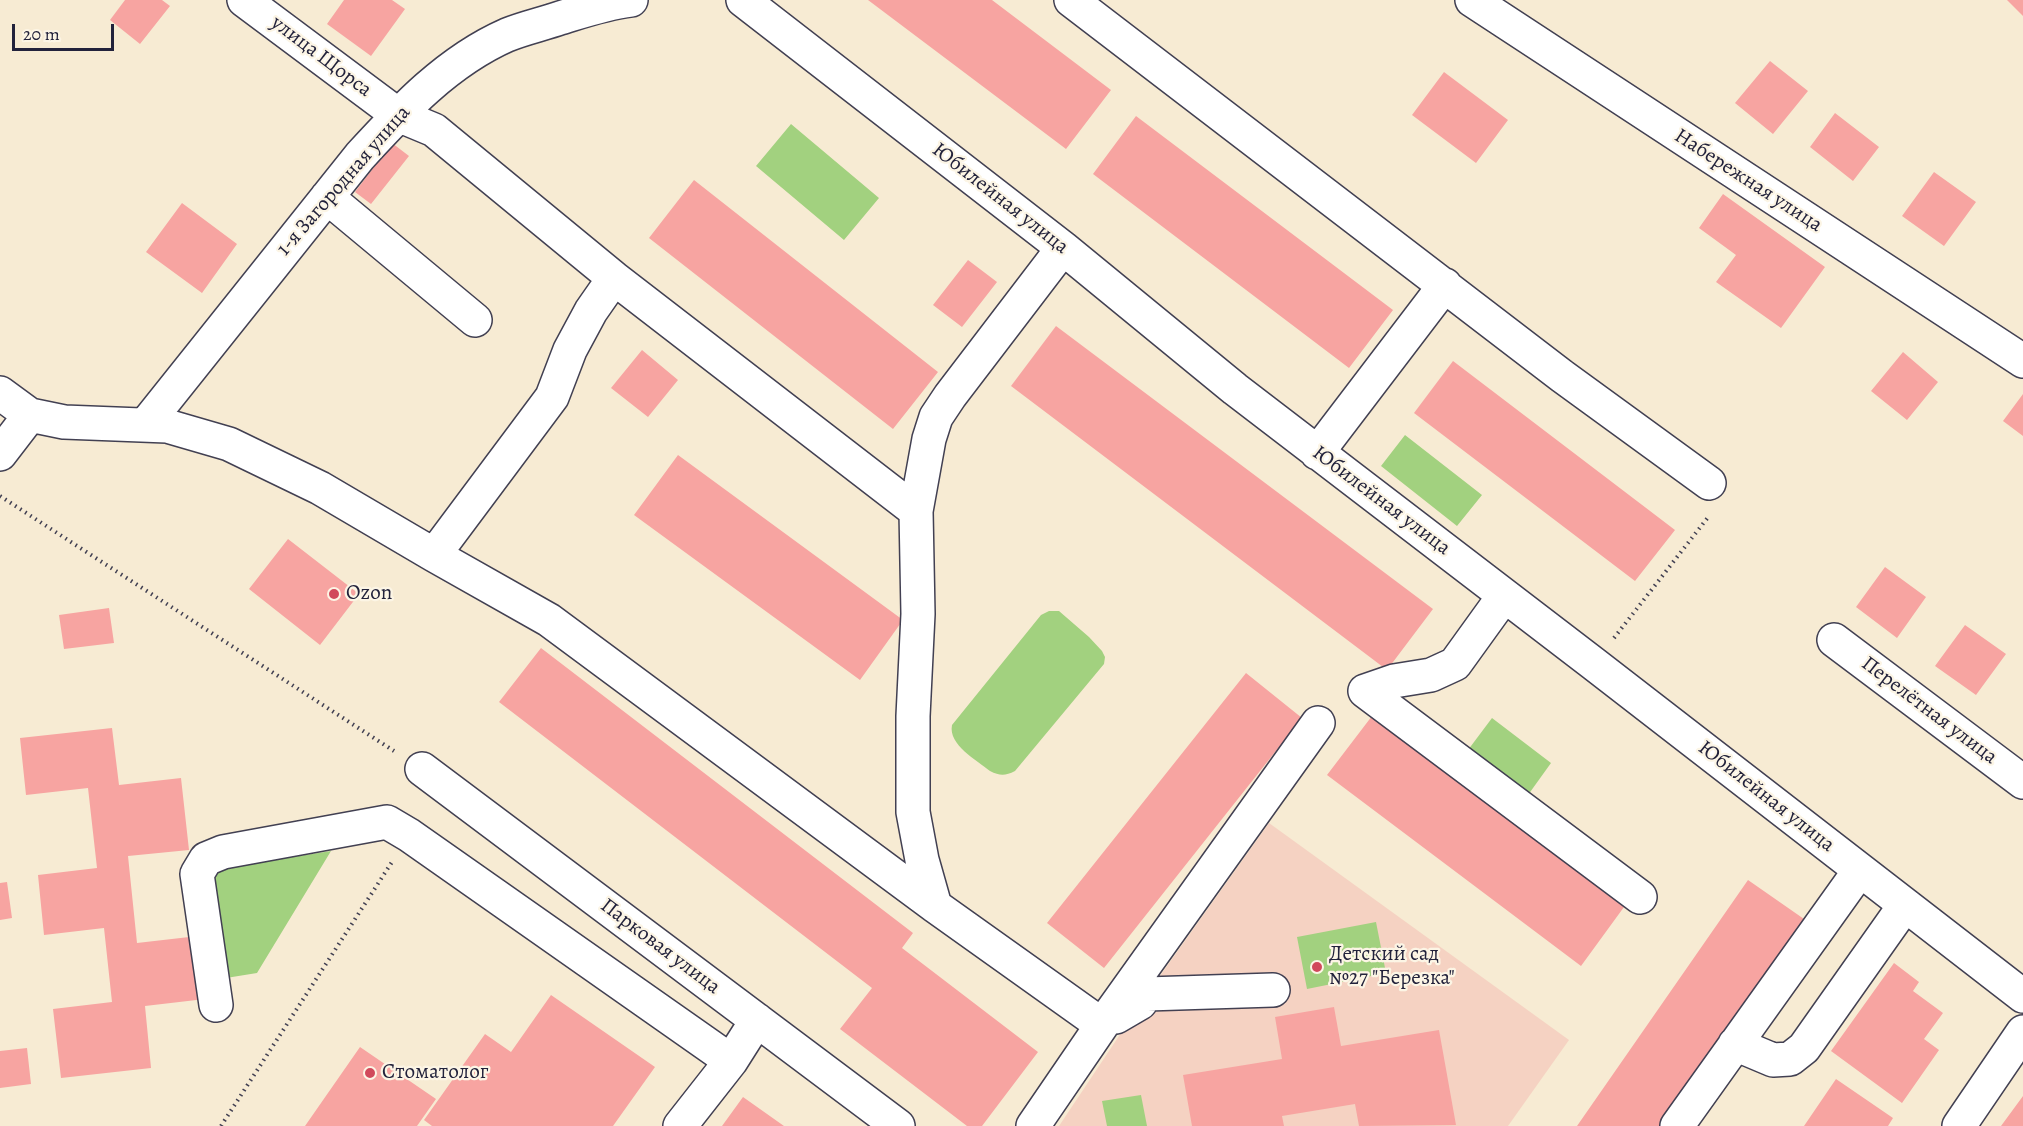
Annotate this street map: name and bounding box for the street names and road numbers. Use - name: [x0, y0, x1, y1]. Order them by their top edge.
- street label: улица Щорса: [266, 11, 376, 103]
- street label: 1-я Загородная улица: [272, 101, 416, 261]
- street label: Набережная улица: [1669, 124, 1827, 238]
- street label: Юбилейная улица: [927, 138, 1073, 260]
- street label: Юбилейная улица: [1307, 441, 1455, 561]
- street label: Перелётная улица: [1856, 652, 2002, 770]
- street label: Юбилейная улица: [1693, 736, 1839, 858]
- street label: Парковая улица: [595, 894, 725, 1000]

